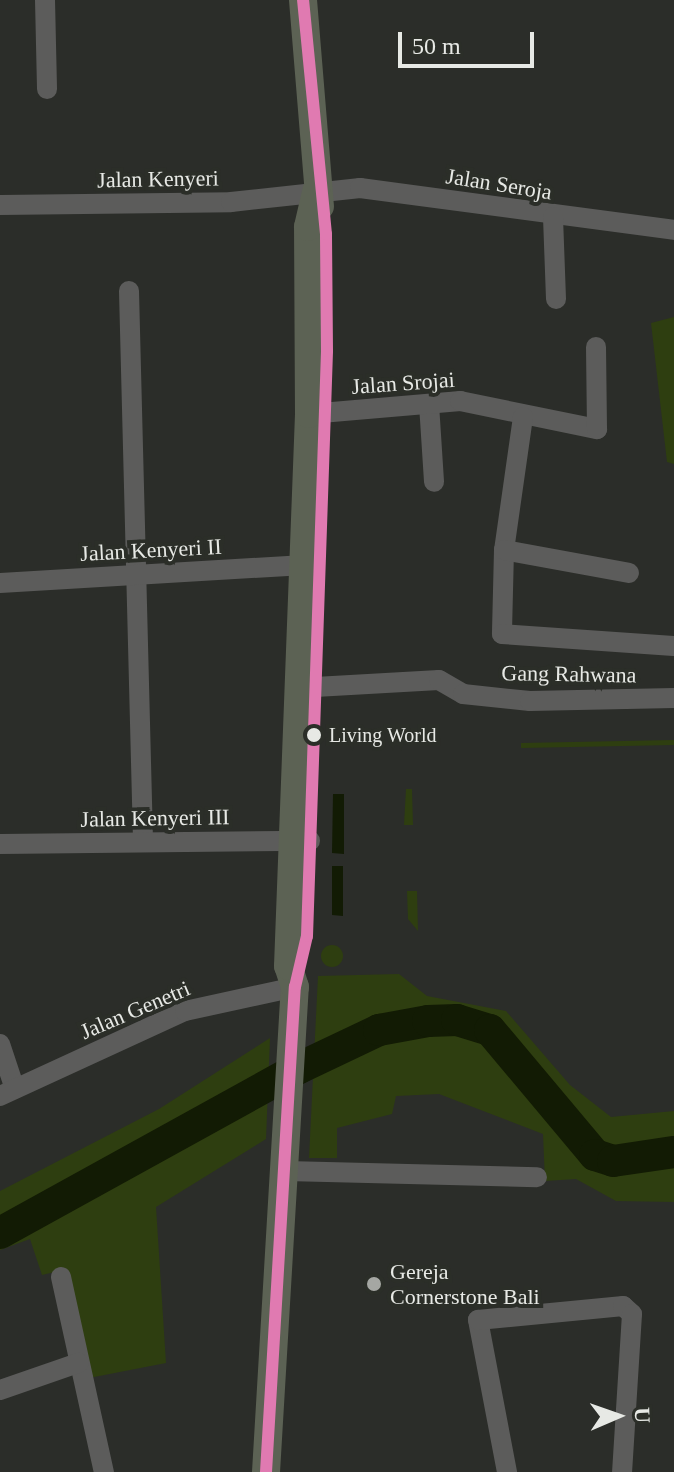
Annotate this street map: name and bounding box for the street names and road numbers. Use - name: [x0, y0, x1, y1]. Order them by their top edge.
- street label: Jalan Seroja: [444, 163, 554, 205]
- street label: Jalan Kenyeri: [97, 165, 219, 193]
- street label: Jalan Srojai: [351, 366, 455, 400]
- street label: Jalan Kenyeri II: [80, 533, 222, 567]
- street label: Gang Rahwana: [501, 660, 637, 688]
- street label: Jalan Kenyeri III: [80, 804, 230, 832]
- street label: Jalan Genetri: [76, 975, 194, 1045]

